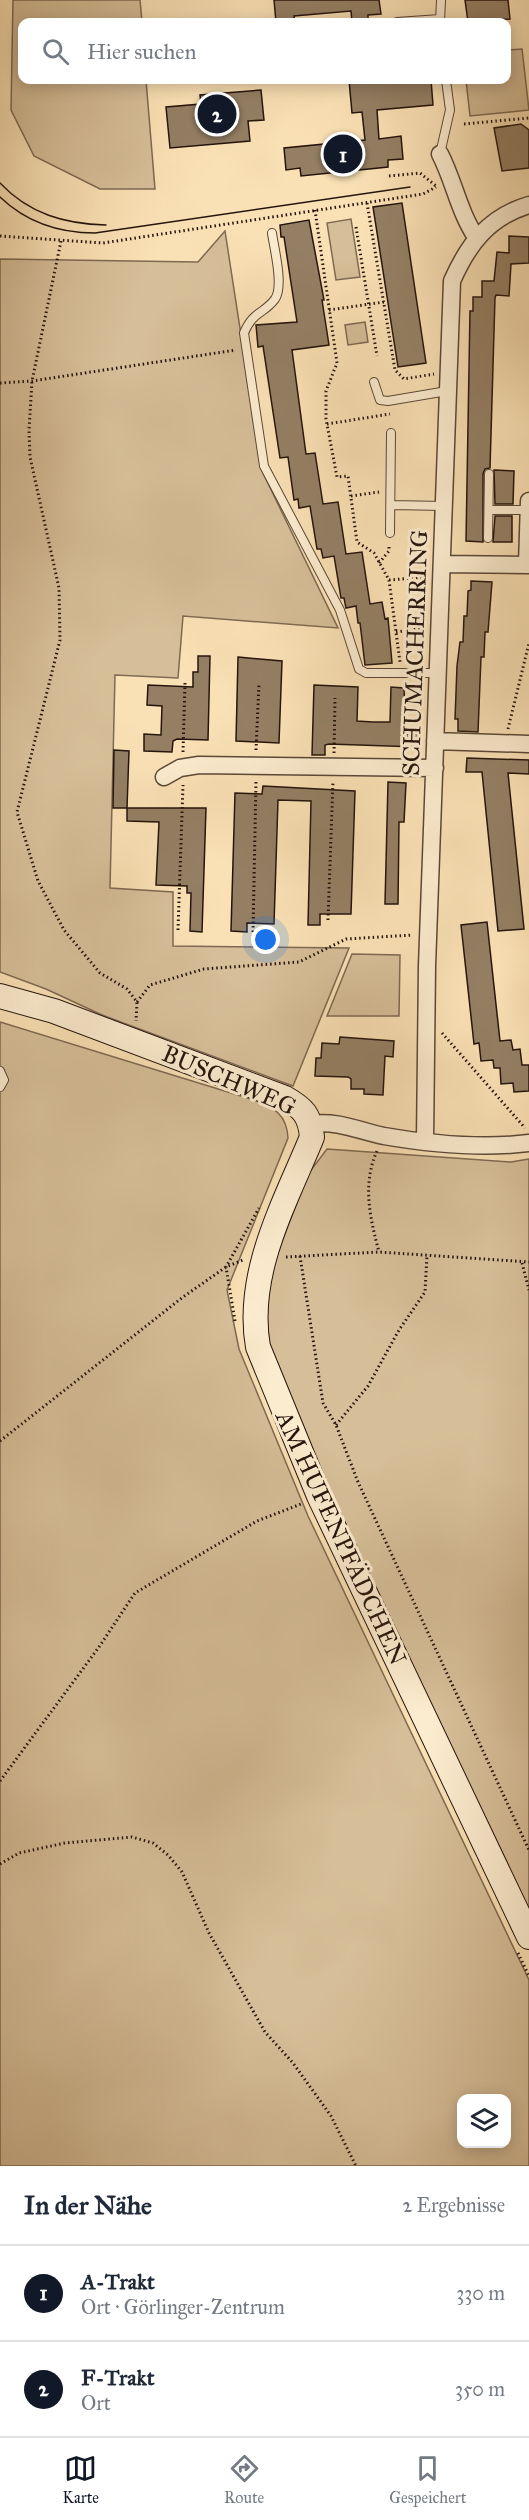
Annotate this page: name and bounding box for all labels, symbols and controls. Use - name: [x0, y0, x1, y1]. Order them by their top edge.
- search box: [18, 18, 511, 84]
- icon: search: [39, 35, 72, 68]
- text: Hier suchen: [87, 38, 196, 65]
- pin: 2: [198, 92, 236, 136]
- pin: 1: [324, 132, 362, 176]
- street label: SCHUMACHERRING: [396, 529, 434, 777]
- your location: [251, 925, 280, 954]
- street label: BUSCHWEG: [157, 1038, 301, 1122]
- street label: AM HUFENPFÄDCHEN: [268, 1405, 413, 1670]
- map controls: [457, 2094, 511, 2148]
- button: layers: [457, 2094, 511, 2148]
- text: In der Nähe: [24, 2189, 152, 2221]
- text: 2 Ergebnisse: [402, 2193, 505, 2217]
- text: A-Trakt: [81, 2268, 155, 2295]
- text: 1: [40, 2281, 47, 2305]
- text: 330 m: [456, 2281, 505, 2305]
- text: Ort · Görlinger-Zentrum: [81, 2295, 285, 2319]
- text: F-Trakt: [81, 2364, 154, 2391]
- text: 2: [39, 2377, 48, 2401]
- text: 350 m: [455, 2377, 505, 2401]
- text: Ort: [81, 2391, 111, 2415]
- tab: Karte: [63, 2452, 99, 2507]
- tab: Route: [224, 2452, 264, 2507]
- tab: Gespeichert: [389, 2452, 466, 2507]

